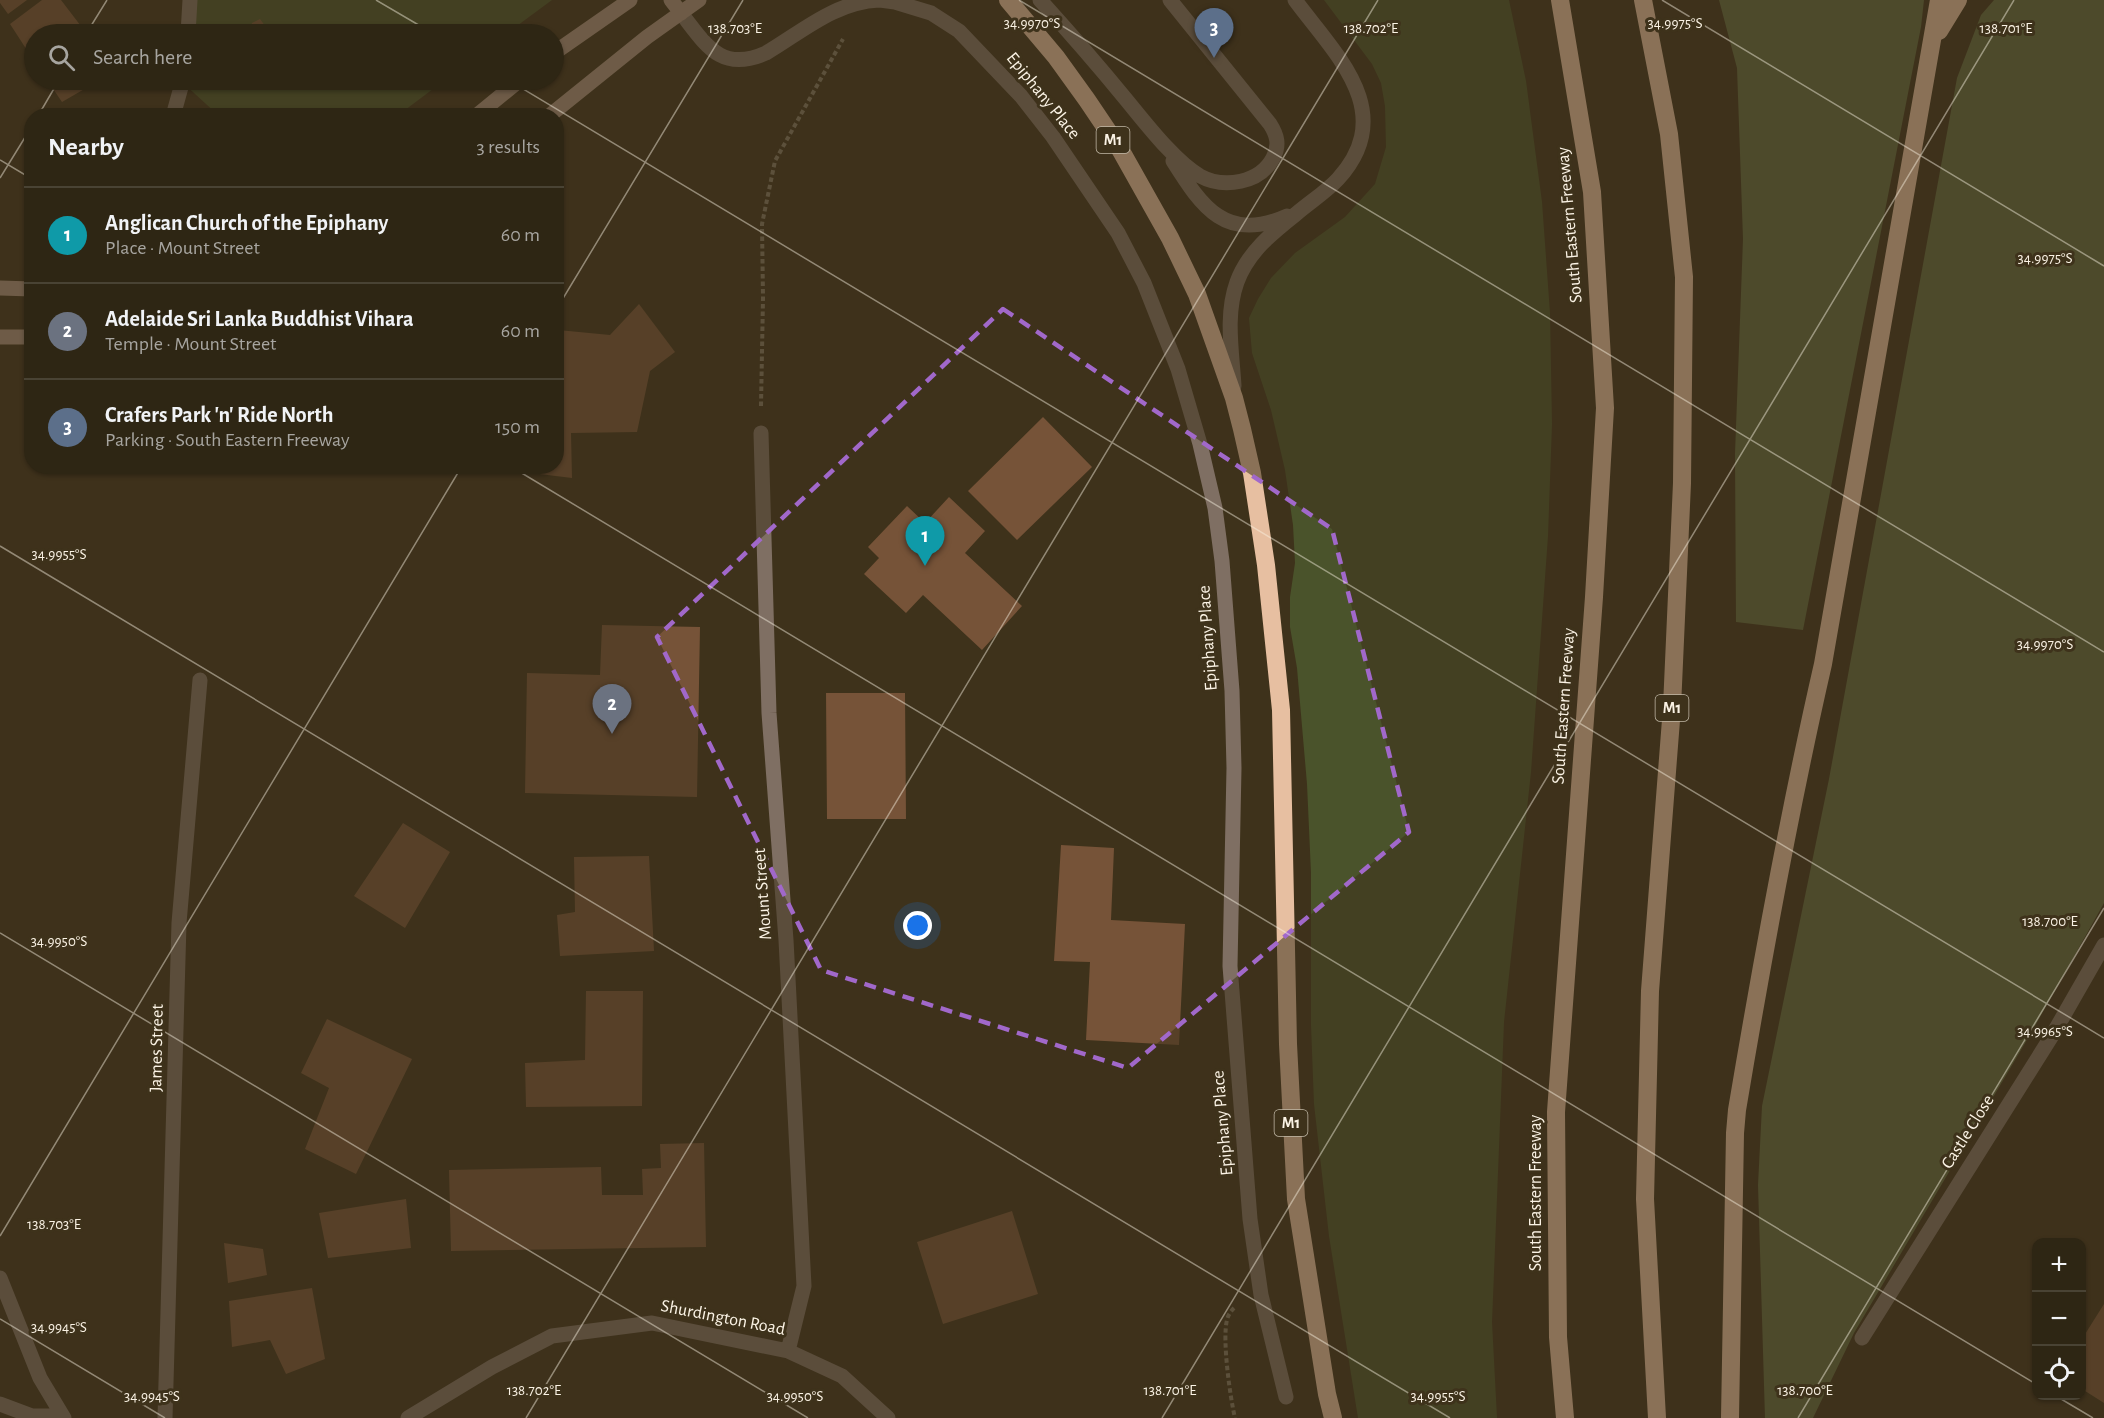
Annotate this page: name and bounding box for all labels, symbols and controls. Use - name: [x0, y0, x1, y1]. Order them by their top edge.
- pin: 3: [1194, 8, 1234, 58]
- text: 34.9970°S: [1004, 16, 1060, 31]
- text: 34.9975°S: [1648, 16, 1702, 31]
- text: 138.703°E: [708, 21, 762, 36]
- text: 138.702°E: [1344, 21, 1398, 36]
- text: 138.701°E: [1980, 21, 2032, 36]
- search box: [24, 24, 564, 90]
- icon: search: [45, 41, 78, 74]
- text: Search here: [93, 46, 192, 68]
- street label: Epiphany Place: [1003, 49, 1083, 143]
- road number: M1: [1096, 127, 1130, 153]
- text: Nearby: [48, 134, 124, 160]
- text: 3 results: [476, 137, 540, 157]
- street label: South Eastern Freeway: [1554, 146, 1586, 304]
- text: Anglican Church of the Epiphany: [105, 212, 388, 234]
- text: 1: [64, 225, 71, 245]
- text: 60 m: [501, 225, 540, 245]
- text: Place · Mount Street: [105, 238, 260, 258]
- text: 34.9975°S: [2018, 251, 2072, 266]
- text: Adelaide Sri Lanka Buddhist Vihara: [105, 308, 414, 330]
- text: 2: [63, 321, 72, 341]
- text: 60 m: [501, 321, 540, 341]
- text: Temple · Mount Street: [105, 334, 277, 354]
- text: Crafers Park 'n' Ride North: [105, 404, 333, 426]
- text: 3: [63, 417, 72, 437]
- text: 150 m: [495, 417, 540, 437]
- text: Parking · South Eastern Freeway: [105, 430, 350, 450]
- pin: 1: [906, 516, 944, 566]
- text: 34.9955°S: [32, 547, 86, 562]
- street label: Epiphany Place: [1195, 585, 1221, 691]
- street label: South Eastern Freeway: [1550, 627, 1578, 785]
- text: 34.9970°S: [2017, 637, 2073, 652]
- pin: 2: [592, 684, 632, 734]
- road number: M1: [1656, 695, 1688, 721]
- street label: Mount Street: [751, 847, 775, 941]
- your location: [903, 911, 932, 940]
- text: 138.700°E: [2022, 914, 2078, 929]
- text: 34.9950°S: [31, 934, 87, 949]
- street label: James Street: [147, 1004, 167, 1092]
- text: 34.9965°S: [2017, 1024, 2073, 1039]
- street label: Epiphany Place: [1209, 1070, 1237, 1176]
- street label: Castle Close: [1938, 1092, 1998, 1172]
- road number: M1: [1274, 1110, 1308, 1136]
- street label: South Eastern Freeway: [1527, 1114, 1545, 1271]
- text: 138.703°E: [27, 1217, 81, 1232]
- map controls: [2032, 1238, 2086, 1400]
- button: +: [2032, 1238, 2086, 1292]
- button: −: [2032, 1292, 2086, 1346]
- street label: Shurdington Road: [659, 1297, 787, 1339]
- text: 34.9945°S: [31, 1320, 87, 1335]
- button: locate: [2032, 1346, 2086, 1400]
- text: 138.702°E: [507, 1383, 561, 1398]
- text: 138.701°E: [1144, 1383, 1196, 1398]
- text: 138.700°E: [1777, 1383, 1833, 1398]
- text: 34.9945°S: [124, 1389, 180, 1404]
- text: 34.9950°S: [767, 1389, 823, 1404]
- text: 34.9955°S: [1411, 1389, 1465, 1404]

